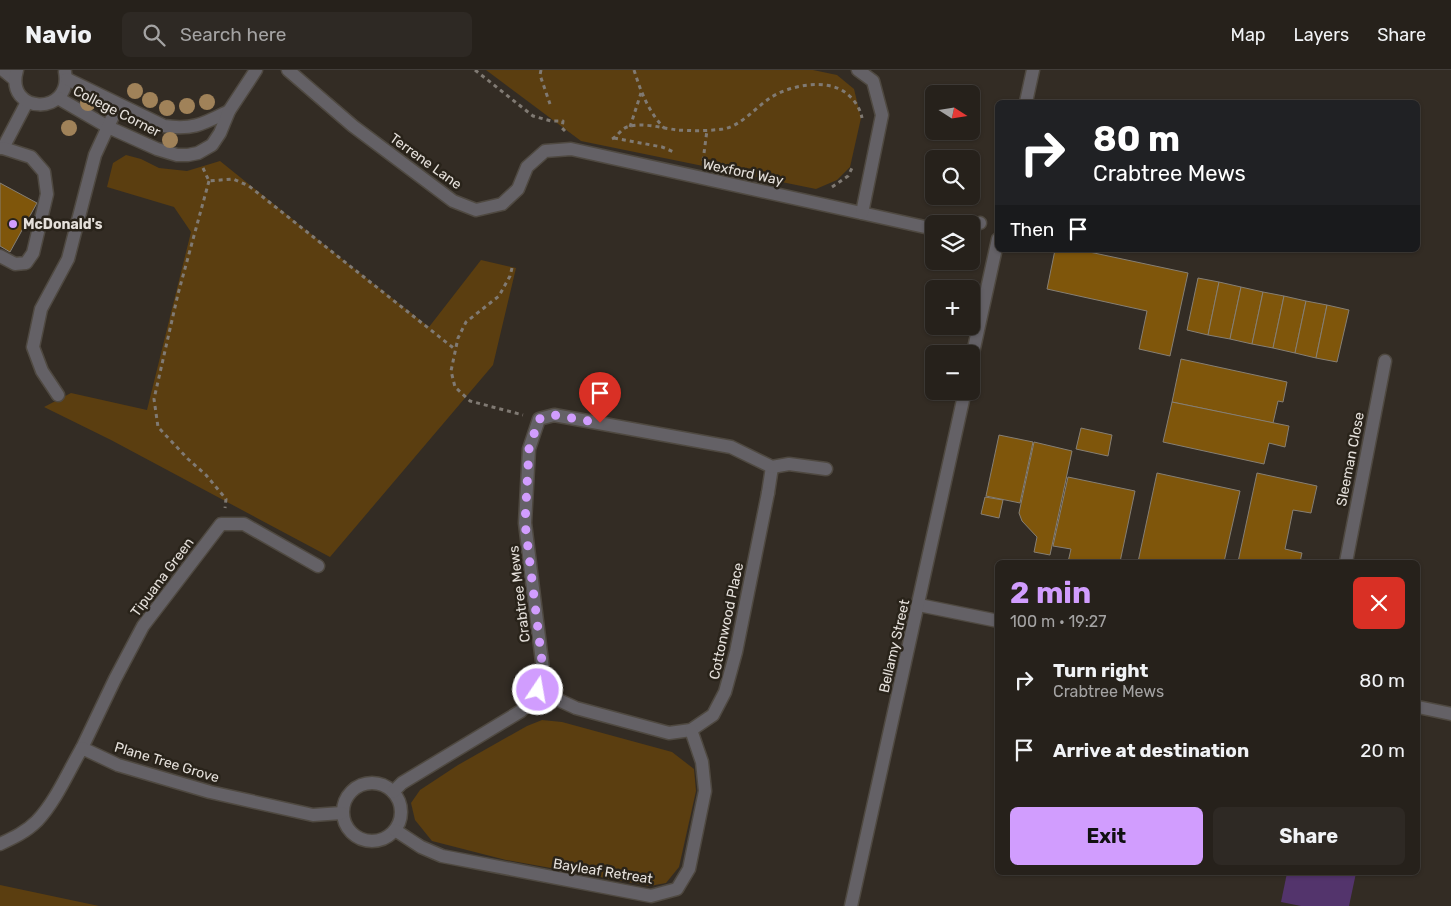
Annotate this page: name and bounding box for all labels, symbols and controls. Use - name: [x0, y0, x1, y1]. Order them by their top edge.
- search box: [122, 12, 472, 57]
- text: Navio: [25, 21, 92, 49]
- icon: search: [140, 21, 168, 49]
- text: Search here: [180, 23, 286, 46]
- text: Map: [1231, 24, 1266, 46]
- text: Layers: [1294, 24, 1349, 46]
- text: Share: [1377, 24, 1426, 46]
- street label: College Corner: [70, 82, 164, 141]
- north arrow: [925, 85, 980, 140]
- map controls: [925, 85, 980, 400]
- text: 80 m: [1093, 118, 1180, 160]
- icon: right: [1010, 120, 1075, 185]
- street label: Terrene Lane: [386, 130, 465, 193]
- button: search: [925, 150, 980, 205]
- street label: Wexford Way: [701, 156, 785, 189]
- text: Crabtree Mews: [1093, 160, 1246, 187]
- button: layers: [925, 215, 980, 270]
- icon: arrive: [1064, 215, 1092, 243]
- place label: McDonald's: [23, 216, 103, 233]
- marker: McDonald's: [7, 218, 19, 230]
- text: Then: [1010, 218, 1054, 241]
- button: +: [925, 280, 980, 335]
- button: −: [925, 345, 980, 400]
- pin: [579, 372, 621, 423]
- icon: arrive: [586, 379, 614, 407]
- street label: Sleeman Close: [1333, 410, 1368, 508]
- street label: Tipuana Green: [127, 534, 198, 620]
- street label: Crabtree Mews: [505, 545, 534, 643]
- street label: Cottonwood Place: [706, 561, 747, 681]
- text: 2 min: [1010, 575, 1091, 611]
- button: close: [1353, 577, 1405, 629]
- street label: Bellamy Street: [875, 597, 914, 694]
- text: 100 m · 19:27: [1010, 612, 1106, 631]
- text: Turn right: [1053, 659, 1148, 682]
- position arrow: [511, 663, 563, 715]
- icon: right: [1010, 666, 1038, 694]
- text: 80 m: [1359, 669, 1405, 692]
- text: Crabtree Mews: [1053, 682, 1164, 701]
- icon: arrive: [1010, 736, 1038, 764]
- street label: Plane Tree Grove: [112, 738, 221, 787]
- text: Arrive at destination: [1053, 739, 1249, 762]
- text: 20 m: [1360, 739, 1405, 762]
- button: Exit: [1010, 807, 1203, 865]
- button: Share: [1213, 807, 1405, 865]
- street label: Bayleaf Retreat: [552, 855, 654, 888]

